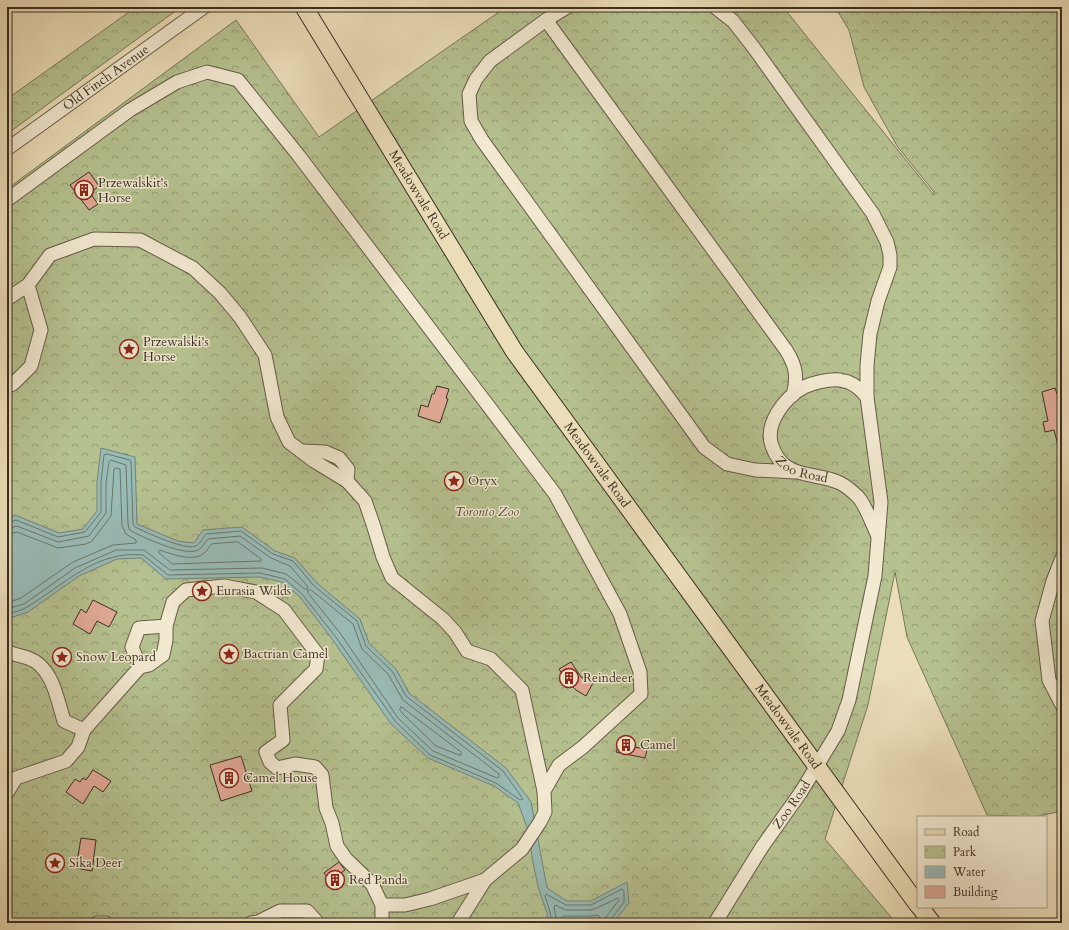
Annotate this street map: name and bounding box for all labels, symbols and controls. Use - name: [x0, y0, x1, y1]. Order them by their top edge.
- street label: Old Finch Avenue: [59, 40, 153, 115]
- street label: Meadowvale Road: [384, 147, 453, 243]
- place label: Przewalskit's Horse: [98, 174, 168, 207]
- building icon: Przewalskit's Horse: [73, 179, 95, 201]
- place label: Przewalski's Horse: [143, 333, 209, 366]
- place icon: Przewalski's Horse: [118, 338, 140, 360]
- street label: Meadowvale Road: [560, 419, 634, 511]
- street label: Zoo Road: [771, 452, 830, 487]
- place icon: Oryx: [443, 470, 465, 492]
- place label: Oryx: [468, 472, 498, 490]
- park label: Toronto Zoo: [455, 503, 519, 521]
- place icon: Eurasia Wilds: [191, 580, 213, 602]
- place label: Eurasia Wilds: [216, 582, 291, 600]
- place icon: Bactrian Camel: [218, 643, 240, 665]
- place label: Bactrian Camel: [243, 645, 329, 663]
- place icon: Snow Leopard: [51, 646, 73, 668]
- place label: Snow Leopard: [76, 648, 156, 666]
- building icon: Reindeer: [558, 667, 580, 689]
- place label: Reindeer: [583, 669, 633, 687]
- street label: Meadowvale Road: [751, 680, 825, 773]
- building icon: Camel: [615, 734, 637, 756]
- place label: Camel: [640, 736, 676, 754]
- building icon: Camel House: [218, 767, 240, 789]
- place label: Camel House: [243, 769, 318, 787]
- street label: Zoo Road: [768, 777, 815, 833]
- legend: [917, 816, 1047, 908]
- text: Road: [953, 824, 980, 840]
- text: Park: [953, 844, 977, 860]
- place icon: Sika Deer: [44, 852, 66, 874]
- place label: Sika Deer: [69, 854, 123, 872]
- text: Water: [952, 864, 986, 880]
- building icon: Red Panda: [324, 869, 346, 891]
- place label: Red Panda: [349, 871, 408, 889]
- text: Building: [953, 884, 998, 900]

